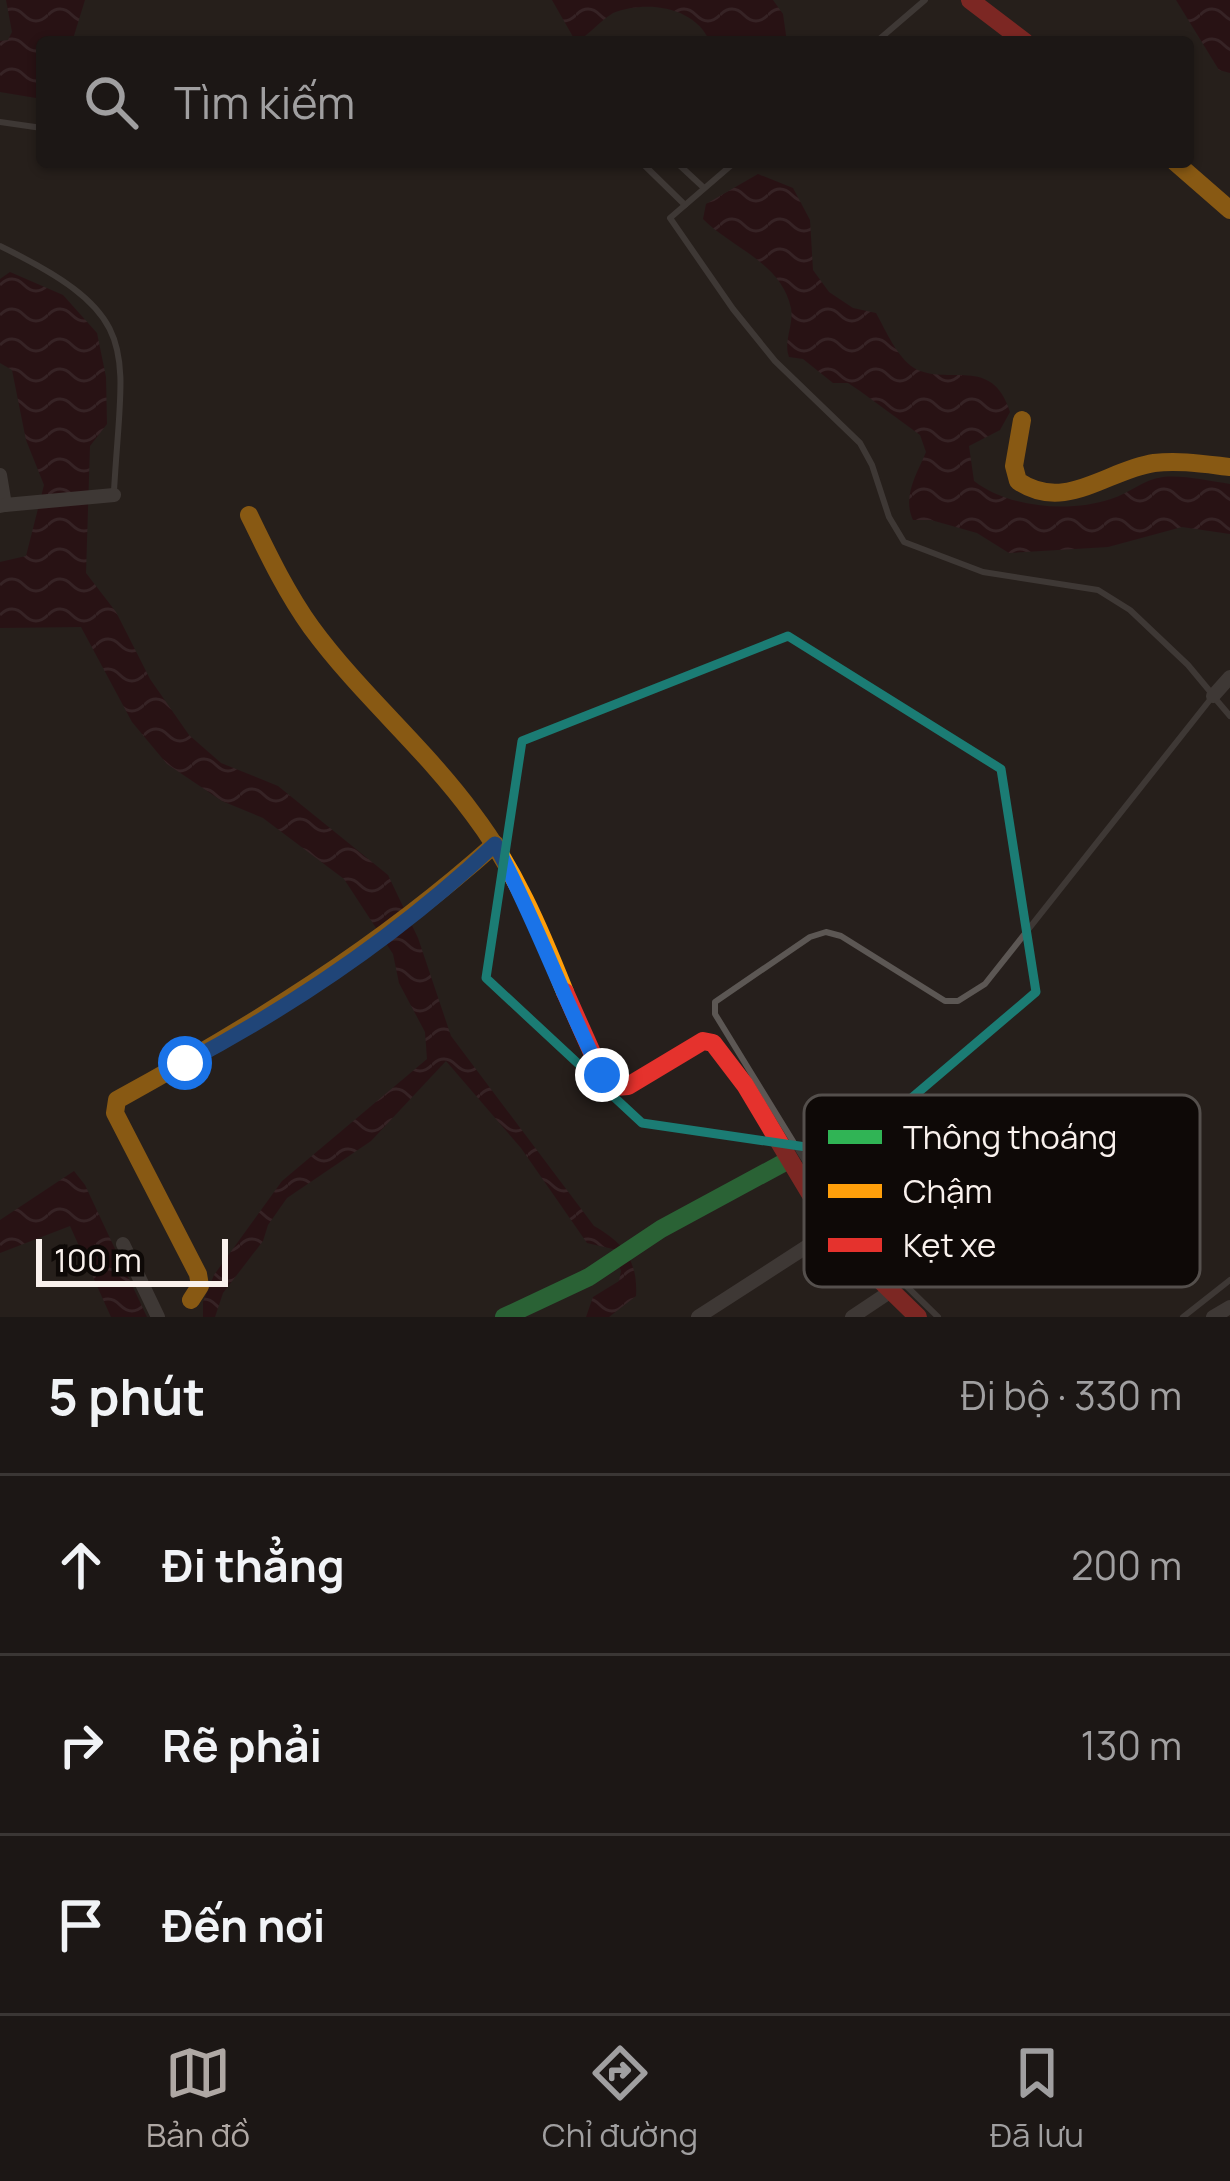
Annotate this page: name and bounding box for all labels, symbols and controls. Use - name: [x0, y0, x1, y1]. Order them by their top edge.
- search box: [36, 36, 1194, 168]
- icon: search: [78, 69, 144, 135]
- text: Tìm kiếm: [174, 71, 355, 133]
- route start: [158, 1036, 212, 1090]
- route end: [575, 1048, 629, 1102]
- legend: [804, 1095, 1200, 1287]
- text: Thông thoáng: [903, 1114, 1117, 1159]
- text: Chậm: [903, 1168, 993, 1213]
- text: Kẹt xe: [903, 1222, 996, 1267]
- scale bar: [36, 1233, 228, 1286]
- text: 100 m: [54, 1237, 142, 1282]
- text: 5 phút: [48, 1361, 205, 1430]
- text: Đi bộ · 330 m: [961, 1368, 1182, 1422]
- icon: ahead: [48, 1532, 114, 1598]
- text: Đi thẳng: [162, 1534, 345, 1596]
- text: 200 m: [1071, 1538, 1182, 1592]
- icon: right: [48, 1712, 114, 1778]
- text: Rẽ phải: [162, 1714, 322, 1776]
- text: 130 m: [1081, 1718, 1182, 1772]
- icon: arrive: [48, 1892, 114, 1958]
- text: Đến nơi: [162, 1894, 325, 1956]
- tab: Bản đồ: [146, 2040, 250, 2157]
- tab: Chỉ đường: [542, 2040, 698, 2157]
- tab: Đã lưu: [990, 2040, 1084, 2157]

